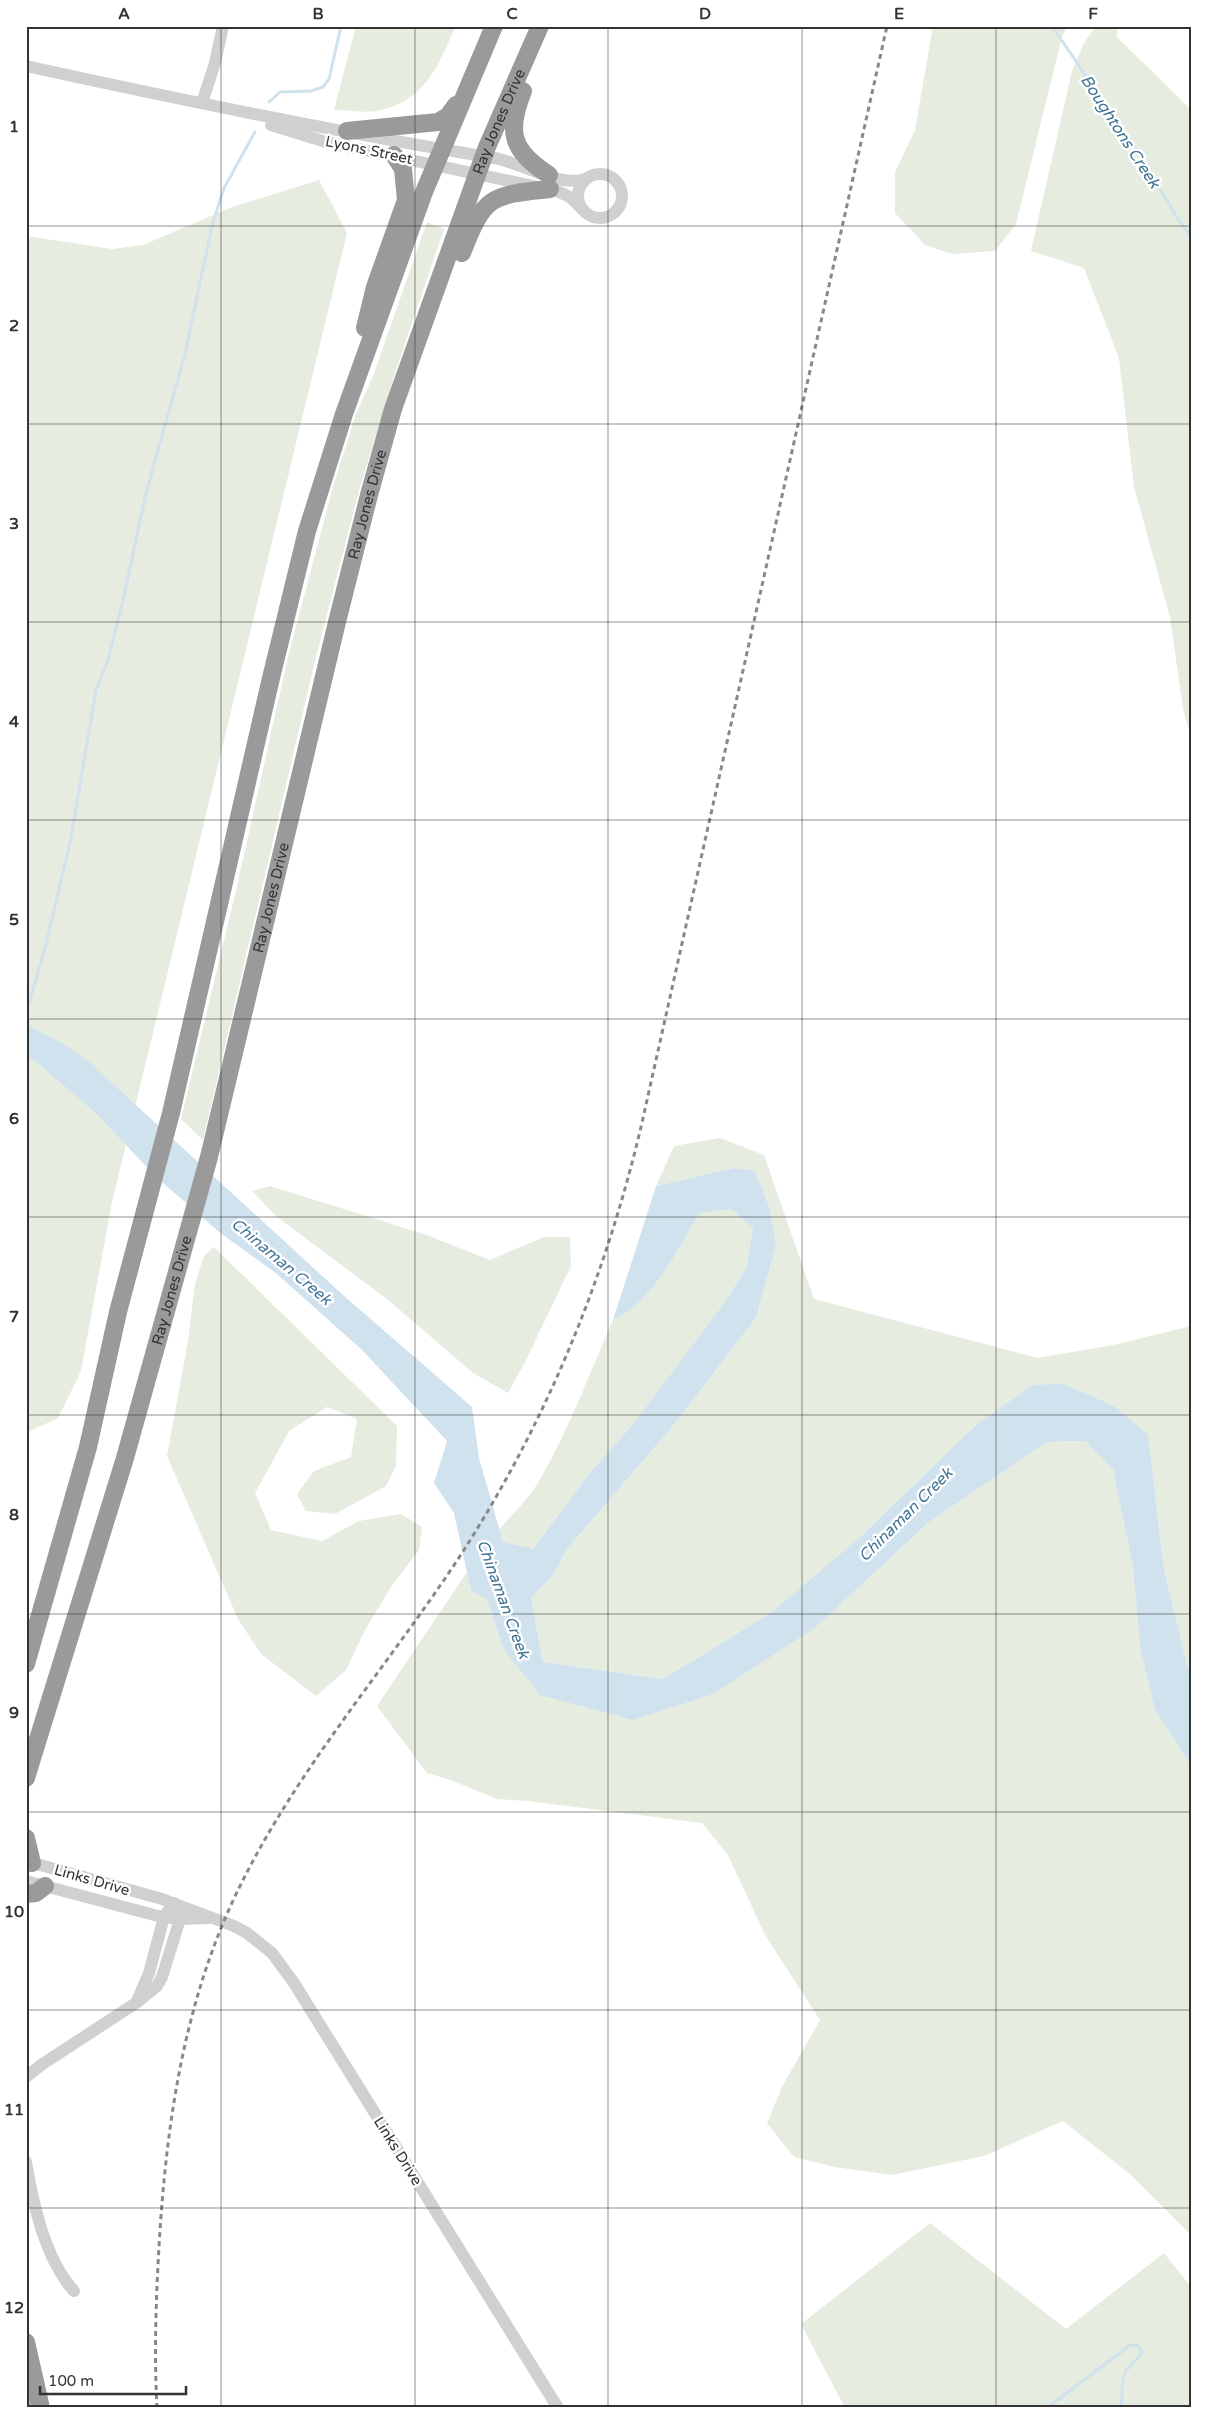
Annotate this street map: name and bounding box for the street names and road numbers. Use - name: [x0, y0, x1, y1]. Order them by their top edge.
- street label: Ray Jones Drive: [469, 66, 529, 177]
- street label: Lyons Street: [324, 132, 415, 168]
- street label: Ray Jones Drive: [344, 447, 390, 561]
- street label: Ray Jones Drive: [249, 841, 293, 955]
- street label: Ray Jones Drive: [148, 1234, 196, 1347]
- street label: Links Drive: [52, 1861, 132, 1899]
- street label: Links Drive: [370, 2113, 426, 2189]

